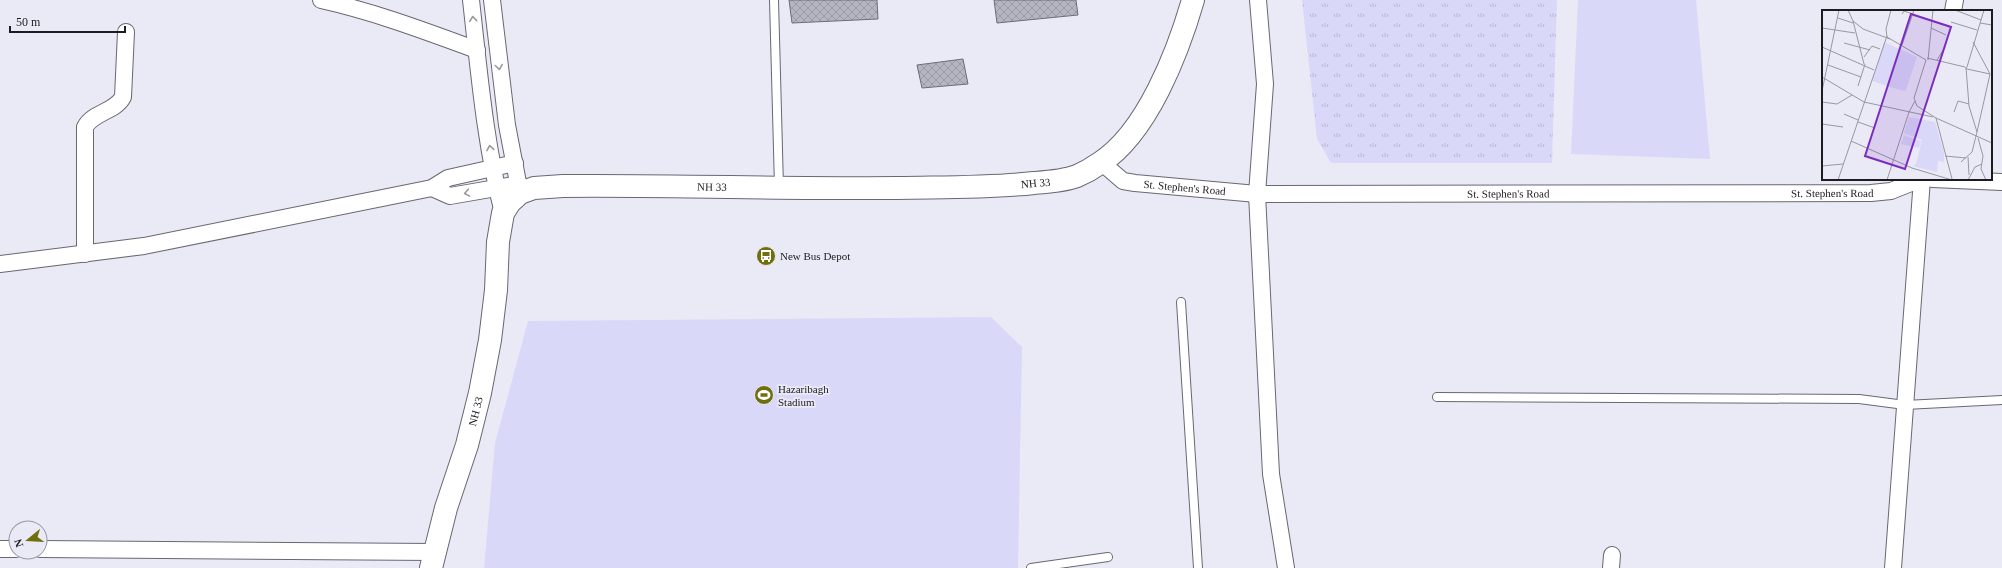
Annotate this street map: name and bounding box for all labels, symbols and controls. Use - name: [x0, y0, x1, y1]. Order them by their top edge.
- scale bar: [10, 8, 125, 34]
- inset map: [1822, 10, 1992, 180]
- text: 50 m: [16, 15, 41, 29]
- one-way arrow: [469, 16, 478, 22]
- one-way arrow: [494, 64, 503, 70]
- one-way arrow: [486, 145, 494, 151]
- street label: NH 33: [1020, 176, 1052, 190]
- street label: St. Stephen's Road: [1143, 178, 1227, 197]
- street label: NH 33: [697, 181, 727, 193]
- street label: St. Stephen's Road: [1791, 187, 1874, 199]
- one-way arrow: [464, 188, 470, 197]
- street label: St. Stephen's Road: [1467, 188, 1550, 200]
- bus stop icon: New Bus Depot: [755, 245, 777, 267]
- place label: New Bus Depot: [780, 250, 850, 262]
- place label: Hazaribagh Stadium: [778, 383, 829, 408]
- sports icon: Hazaribagh Stadium: [753, 384, 775, 406]
- street label: NH 33: [466, 395, 485, 427]
- north arrow: [8, 520, 48, 560]
- text: N: [12, 537, 25, 549]

